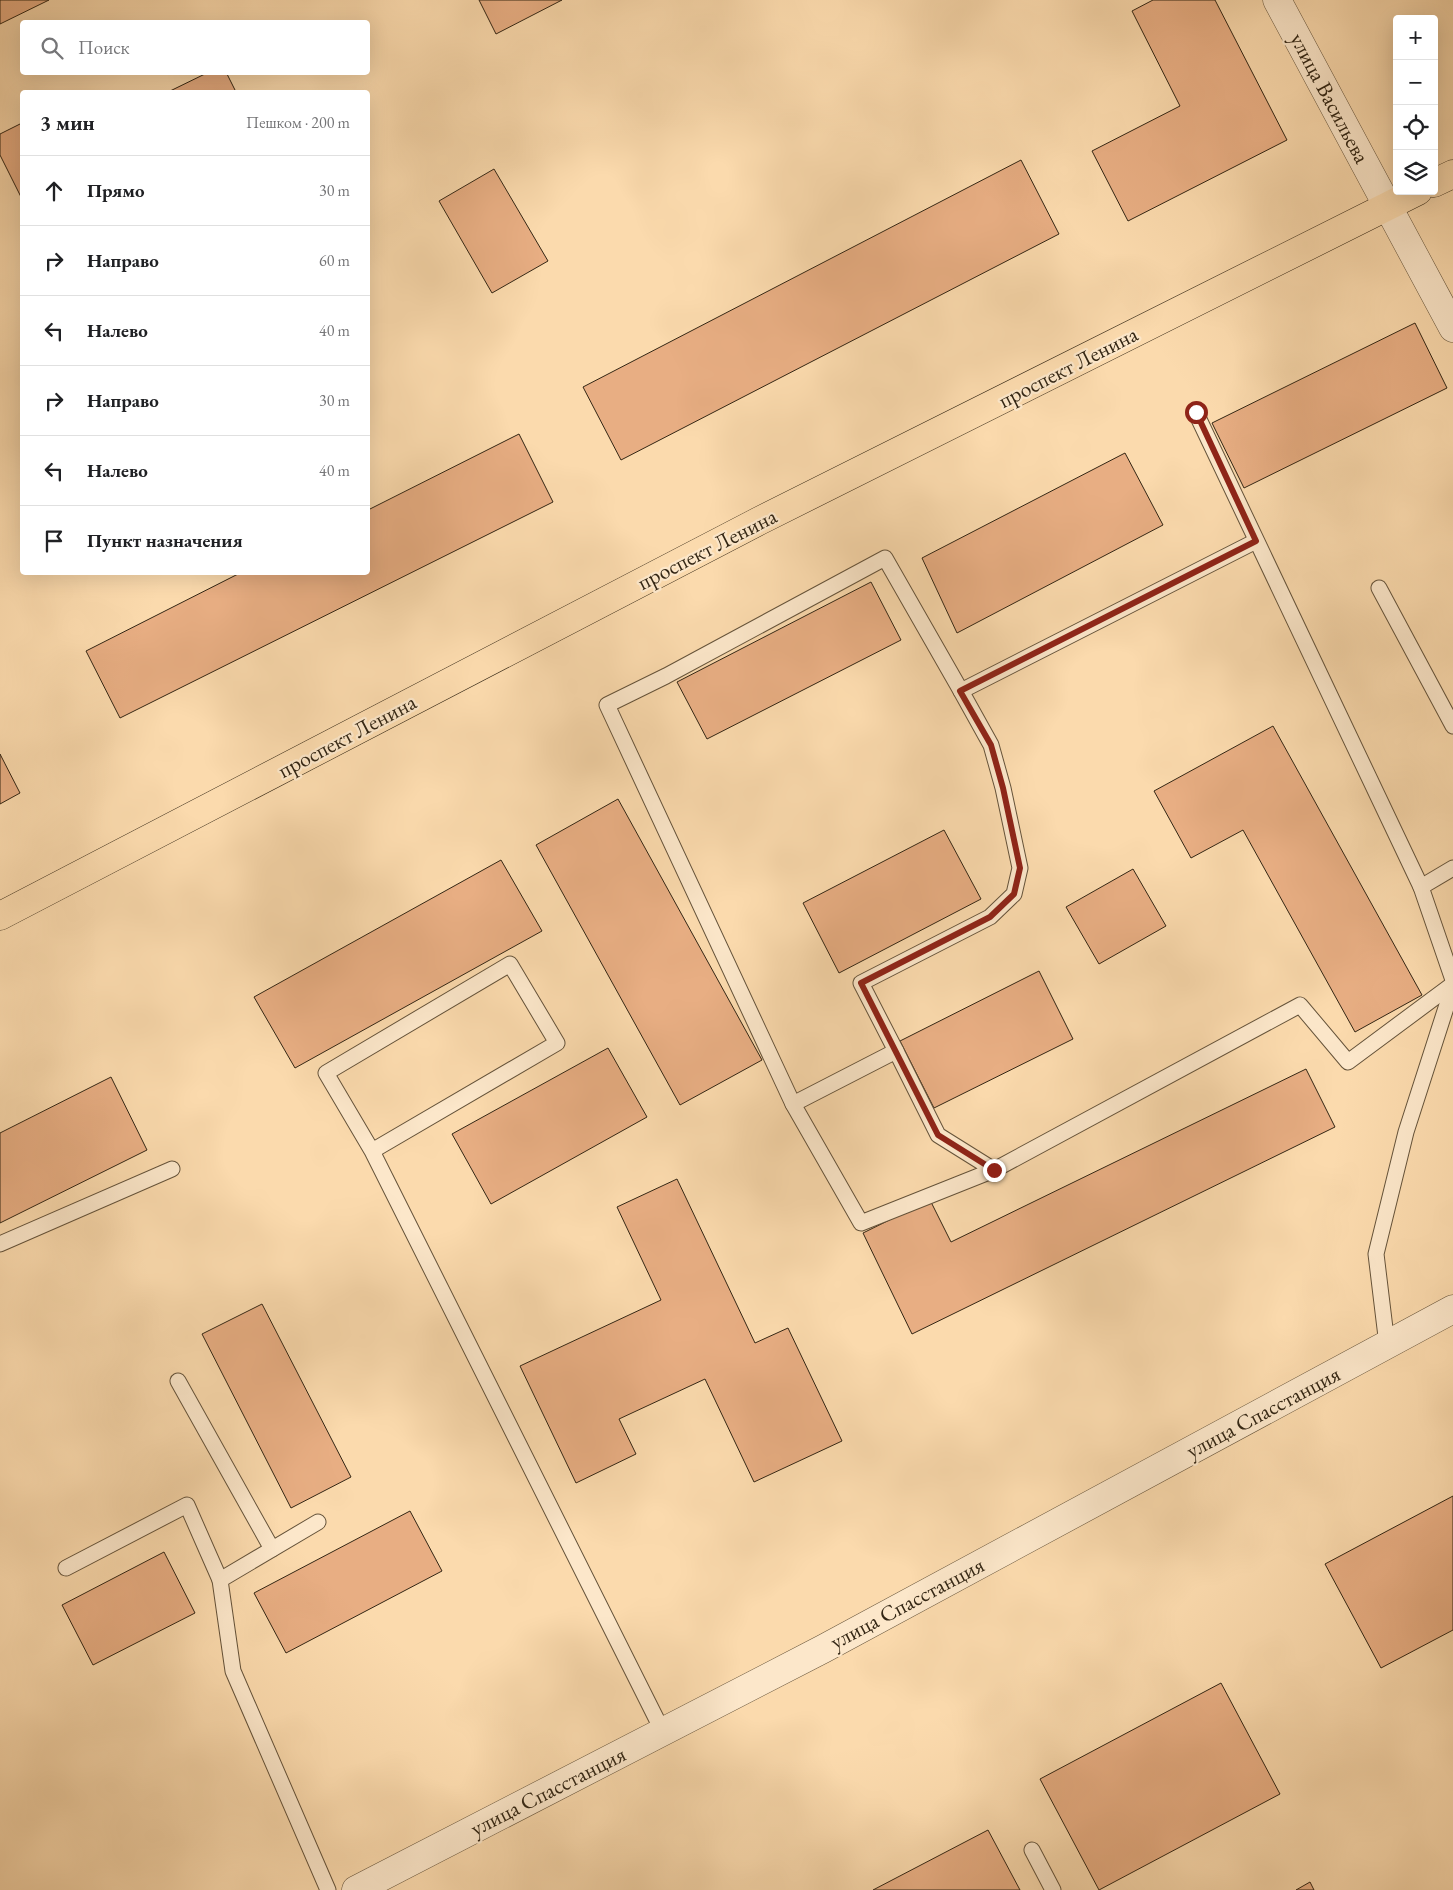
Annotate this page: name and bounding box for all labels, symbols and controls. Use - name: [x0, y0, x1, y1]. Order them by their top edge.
- map controls: [1393, 15, 1438, 195]
- button: +: [1393, 15, 1438, 60]
- search box: [20, 20, 370, 75]
- street label: улица Васильева: [1283, 28, 1377, 169]
- icon: search: [38, 34, 66, 62]
- text: Поиск: [78, 35, 130, 60]
- button: −: [1393, 60, 1438, 105]
- button: locate: [1393, 105, 1438, 150]
- text: 3 мин: [40, 109, 95, 136]
- text: Пешком · 200 m: [246, 112, 350, 133]
- button: layers: [1393, 150, 1438, 195]
- icon: ahead: [40, 177, 68, 205]
- text: Прямо: [87, 178, 145, 203]
- text: 30 m: [319, 180, 350, 201]
- icon: right: [40, 247, 68, 275]
- text: Направо: [87, 248, 159, 273]
- text: 60 m: [319, 250, 350, 271]
- icon: left: [40, 317, 68, 345]
- text: Налево: [87, 318, 148, 343]
- street label: проспект Ленина: [993, 319, 1143, 415]
- text: 40 m: [319, 320, 350, 341]
- icon: right: [40, 387, 68, 415]
- text: Направо: [87, 388, 159, 413]
- text: 30 m: [319, 390, 350, 411]
- route start: [1185, 401, 1208, 424]
- icon: left: [40, 457, 68, 485]
- text: Налево: [87, 458, 148, 483]
- text: 40 m: [319, 460, 350, 481]
- street label: проспект Ленина: [632, 501, 782, 597]
- icon: arrive: [40, 527, 68, 555]
- text: Пункт назначения: [87, 528, 243, 553]
- street label: проспект Ленина: [273, 687, 422, 785]
- route end: [983, 1159, 1006, 1182]
- street label: улица Спасстанция: [1181, 1359, 1345, 1465]
- street label: улица Спасстанция: [825, 1550, 989, 1656]
- street label: улица Спасстанция: [465, 1739, 631, 1843]

